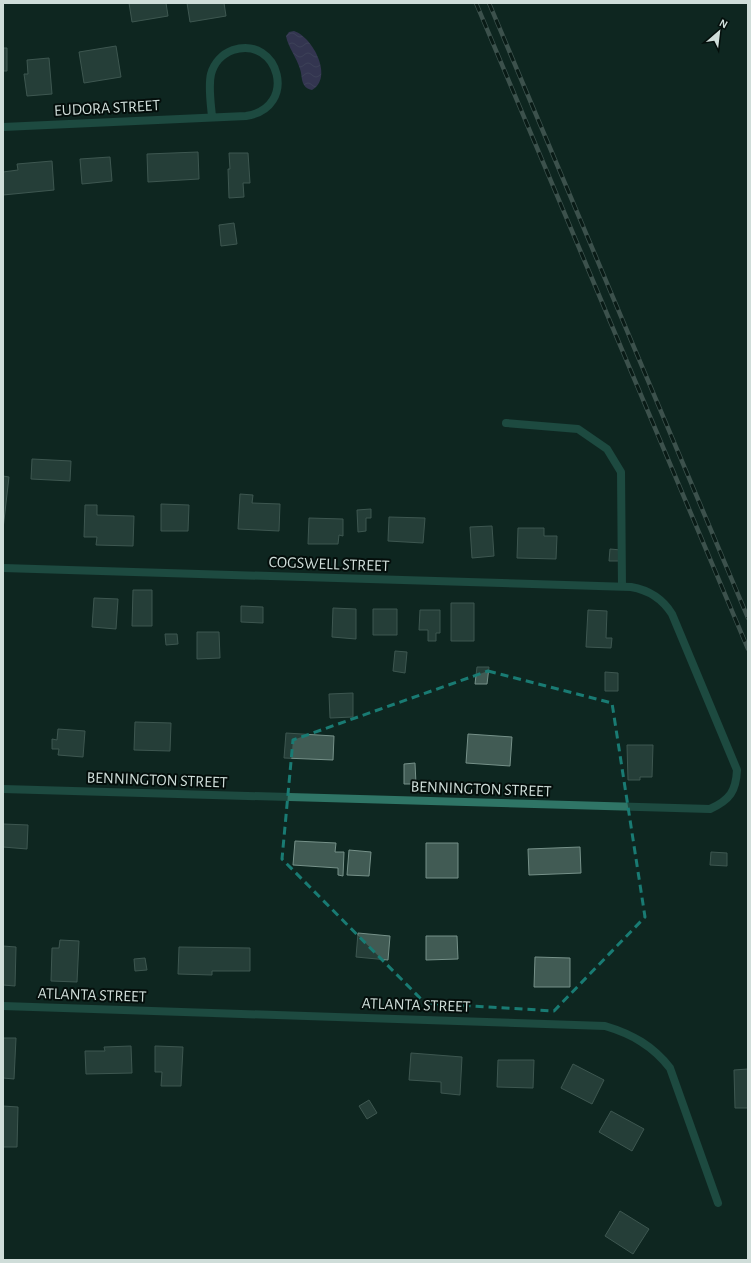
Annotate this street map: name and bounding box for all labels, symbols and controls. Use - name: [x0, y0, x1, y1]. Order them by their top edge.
- north arrow: [699, 12, 739, 52]
- text: N: [717, 17, 729, 30]
- street label: EUDORA STREET: [54, 97, 161, 119]
- street label: COGSWELL STREET: [268, 554, 390, 574]
- street label: BENNINGTON STREET: [86, 770, 228, 790]
- street label: BENNINGTON STREET: [410, 779, 552, 799]
- street label: ATLANTA STREET: [37, 985, 147, 1005]
- street label: ATLANTA STREET: [361, 995, 471, 1015]

